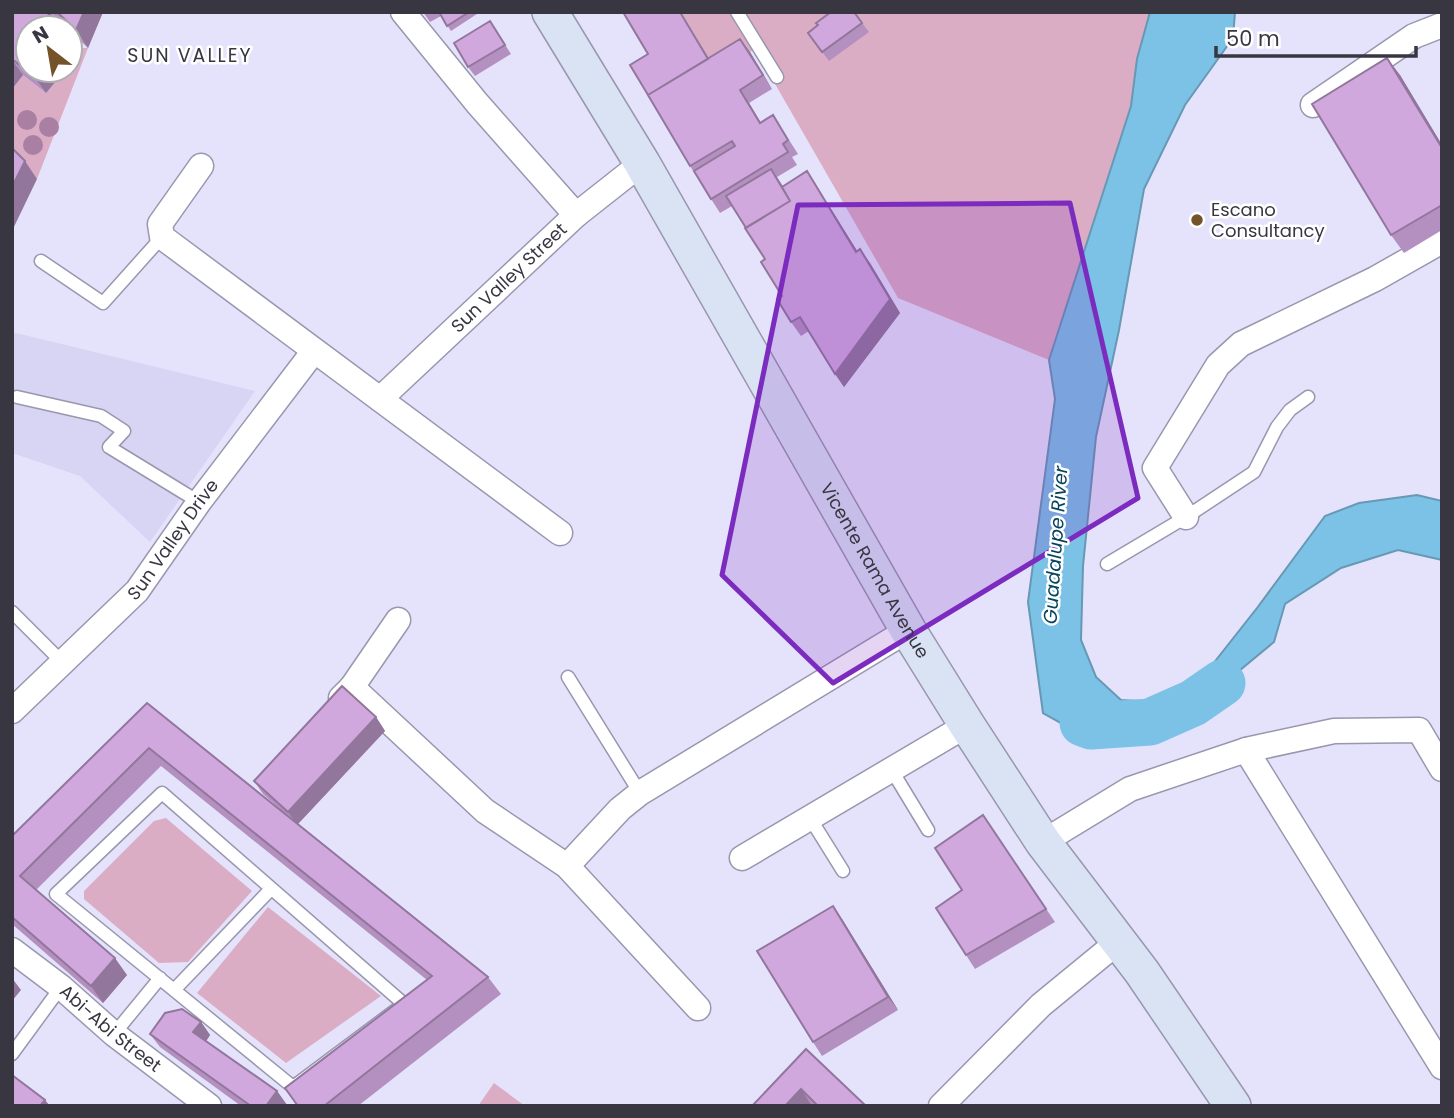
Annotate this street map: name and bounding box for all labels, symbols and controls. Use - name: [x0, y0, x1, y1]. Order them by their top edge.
- north arrow: [14, 14, 84, 84]
- scale bar: [1216, 14, 1416, 58]
- text: N: [27, 20, 54, 50]
- text: 50 m: [1226, 24, 1280, 53]
- district label: SUN VALLEY: [127, 42, 253, 69]
- place label: Escano Consultancy: [1211, 197, 1325, 243]
- marker: Escano Consultancy: [1189, 212, 1205, 228]
- street label: Sun Valley Street: [445, 217, 572, 338]
- water label: Guadalupe River: [1037, 464, 1075, 625]
- street label: Sun Valley Drive: [122, 474, 224, 606]
- street label: Vicente Rama Avenue: [815, 478, 936, 663]
- street label: Abi-Abi Street: [55, 979, 167, 1078]

